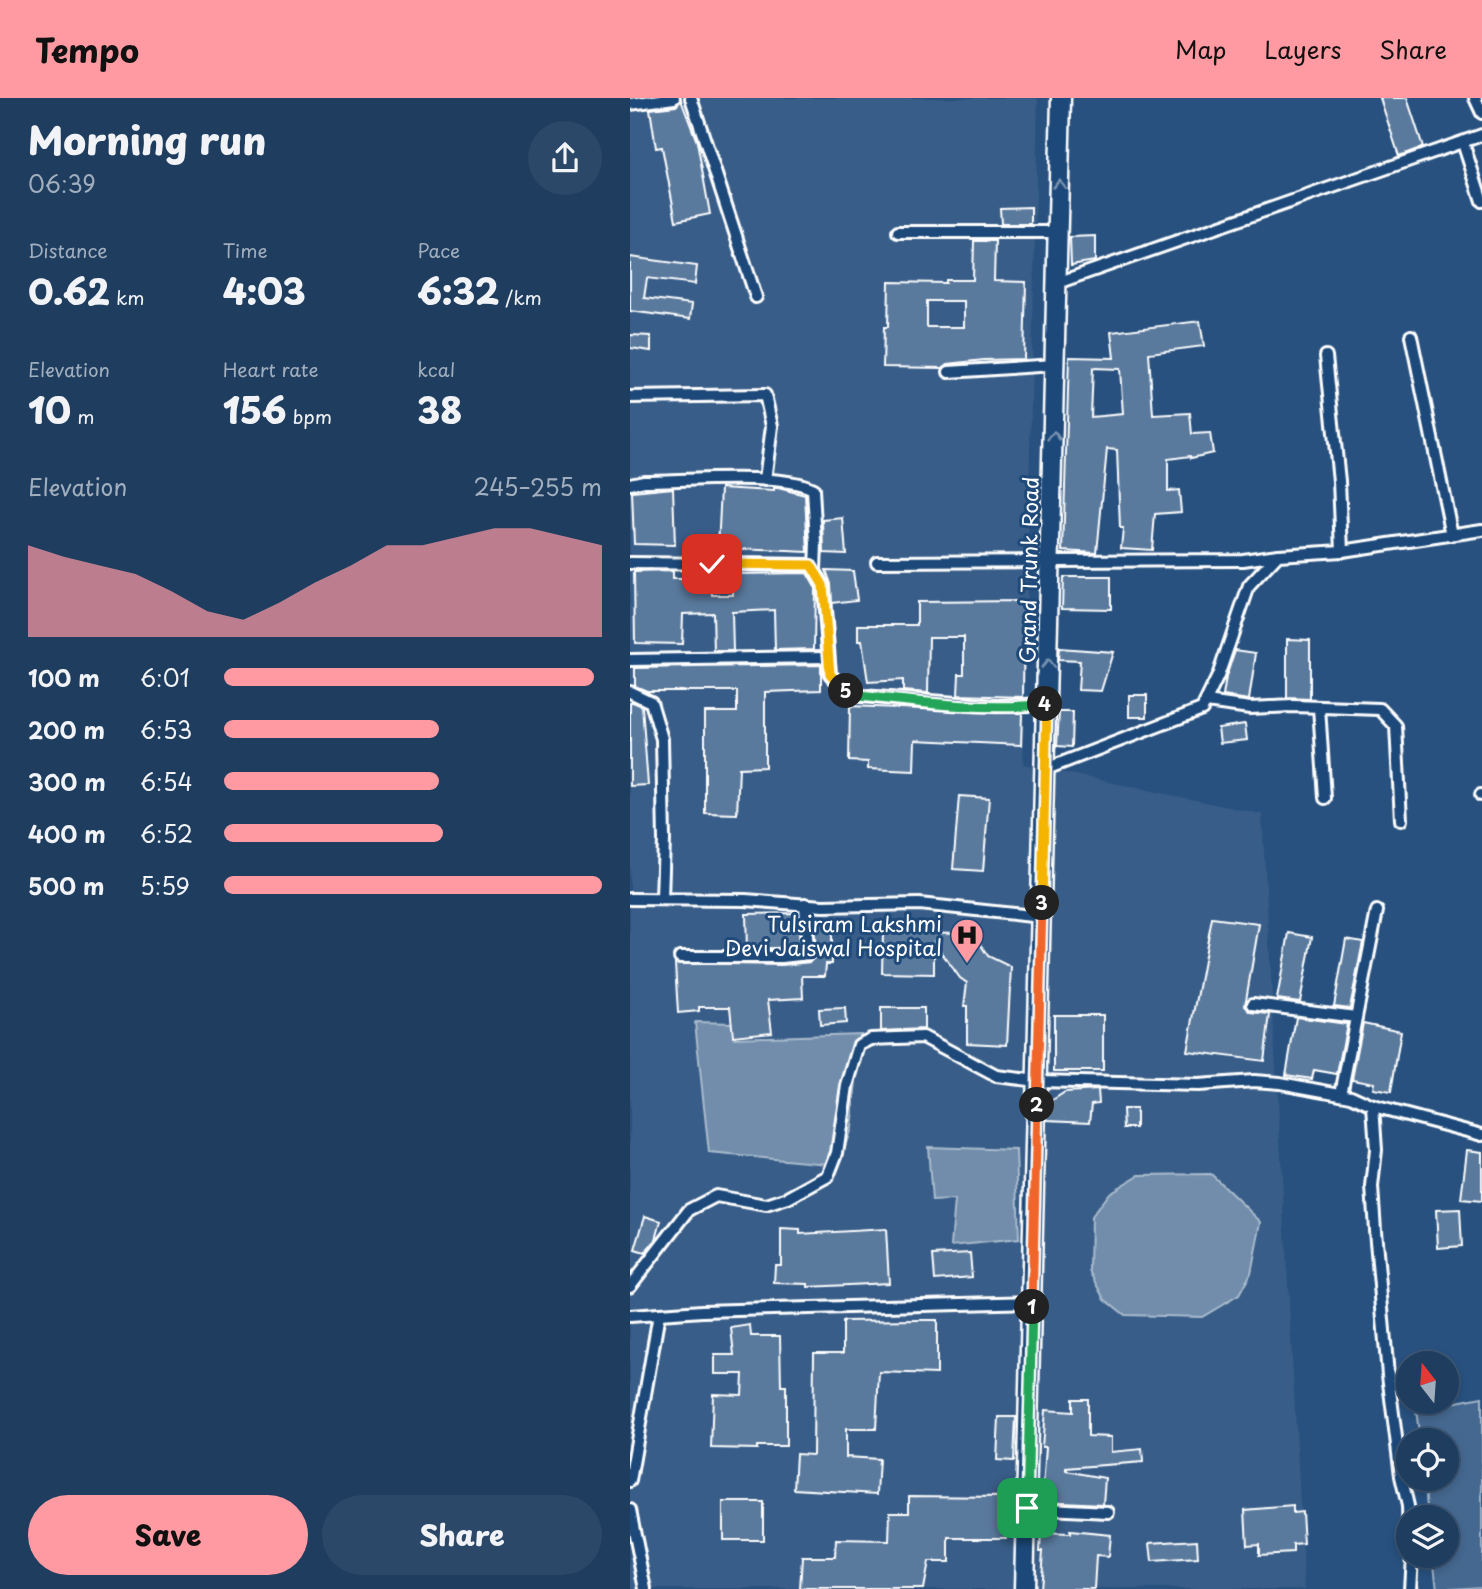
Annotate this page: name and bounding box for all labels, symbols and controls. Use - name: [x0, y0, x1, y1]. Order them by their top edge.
- text: Tempo: [35, 24, 139, 74]
- text: Map: [1175, 31, 1226, 67]
- text: Layers: [1264, 31, 1341, 67]
- text: Share: [1379, 31, 1447, 67]
- text: Morning run: [28, 111, 266, 168]
- button: share: [528, 121, 602, 195]
- text: 06:39: [28, 166, 96, 201]
- one-way arrow: [1051, 178, 1067, 189]
- text: Distance: [28, 236, 108, 264]
- text: Time: [223, 236, 268, 264]
- text: Pace: [417, 236, 460, 264]
- text: 0.62: [28, 264, 110, 317]
- text: 4:03: [223, 264, 306, 317]
- text: 6:32: [417, 264, 499, 317]
- text: km: [110, 283, 145, 311]
- text: /km: [499, 283, 542, 311]
- text: Elevation: [28, 355, 110, 383]
- text: Heart rate: [223, 355, 319, 383]
- text: kcal: [417, 355, 455, 383]
- text: 10: [28, 383, 71, 436]
- text: 156: [223, 383, 287, 436]
- text: 38: [417, 383, 462, 436]
- text: m: [71, 402, 95, 430]
- text: bpm: [287, 402, 332, 430]
- one-way arrow: [1046, 430, 1061, 441]
- text: Elevation: [28, 469, 127, 504]
- text: 245–255 m: [474, 469, 602, 504]
- street label: Grand Trunk Road: [1010, 476, 1046, 664]
- pin: [682, 534, 742, 594]
- icon: check: [693, 545, 731, 583]
- one-way arrow: [1040, 658, 1056, 668]
- text: 100 m: [28, 660, 100, 695]
- text: 6:01: [140, 660, 190, 695]
- pin: 5: [828, 674, 864, 708]
- text: 5: [839, 676, 852, 704]
- pin: 4: [1028, 686, 1062, 722]
- text: 4: [1038, 689, 1051, 717]
- text: 200 m: [28, 712, 105, 747]
- text: 6:53: [140, 712, 192, 747]
- text: 300 m: [28, 764, 106, 799]
- text: 6:54: [140, 764, 193, 799]
- text: 400 m: [28, 816, 106, 851]
- text: 6:52: [140, 816, 193, 851]
- text: 500 m: [28, 868, 105, 903]
- text: 5:59: [140, 868, 190, 903]
- pin: 3: [1024, 886, 1060, 920]
- text: 3: [1035, 888, 1048, 916]
- place label: Tulsiram Lakshmi Devi Jaiswal Hospital: [725, 907, 942, 963]
- hospital icon: Tulsiram Lakshmi Devi Jaiswal Hospital: [948, 916, 986, 965]
- pin: 2: [1020, 1088, 1054, 1122]
- text: 2: [1030, 1090, 1043, 1118]
- pin: 1: [1014, 1290, 1050, 1324]
- text: 1: [1027, 1292, 1036, 1320]
- north arrow: [1396, 1351, 1460, 1414]
- map controls: [1396, 1351, 1459, 1568]
- button: locate: [1396, 1428, 1459, 1491]
- pin: [997, 1478, 1057, 1538]
- icon: arrive: [1008, 1489, 1046, 1527]
- button: Save: [28, 1495, 308, 1575]
- button: Share: [322, 1495, 602, 1575]
- button: layers: [1396, 1505, 1459, 1568]

